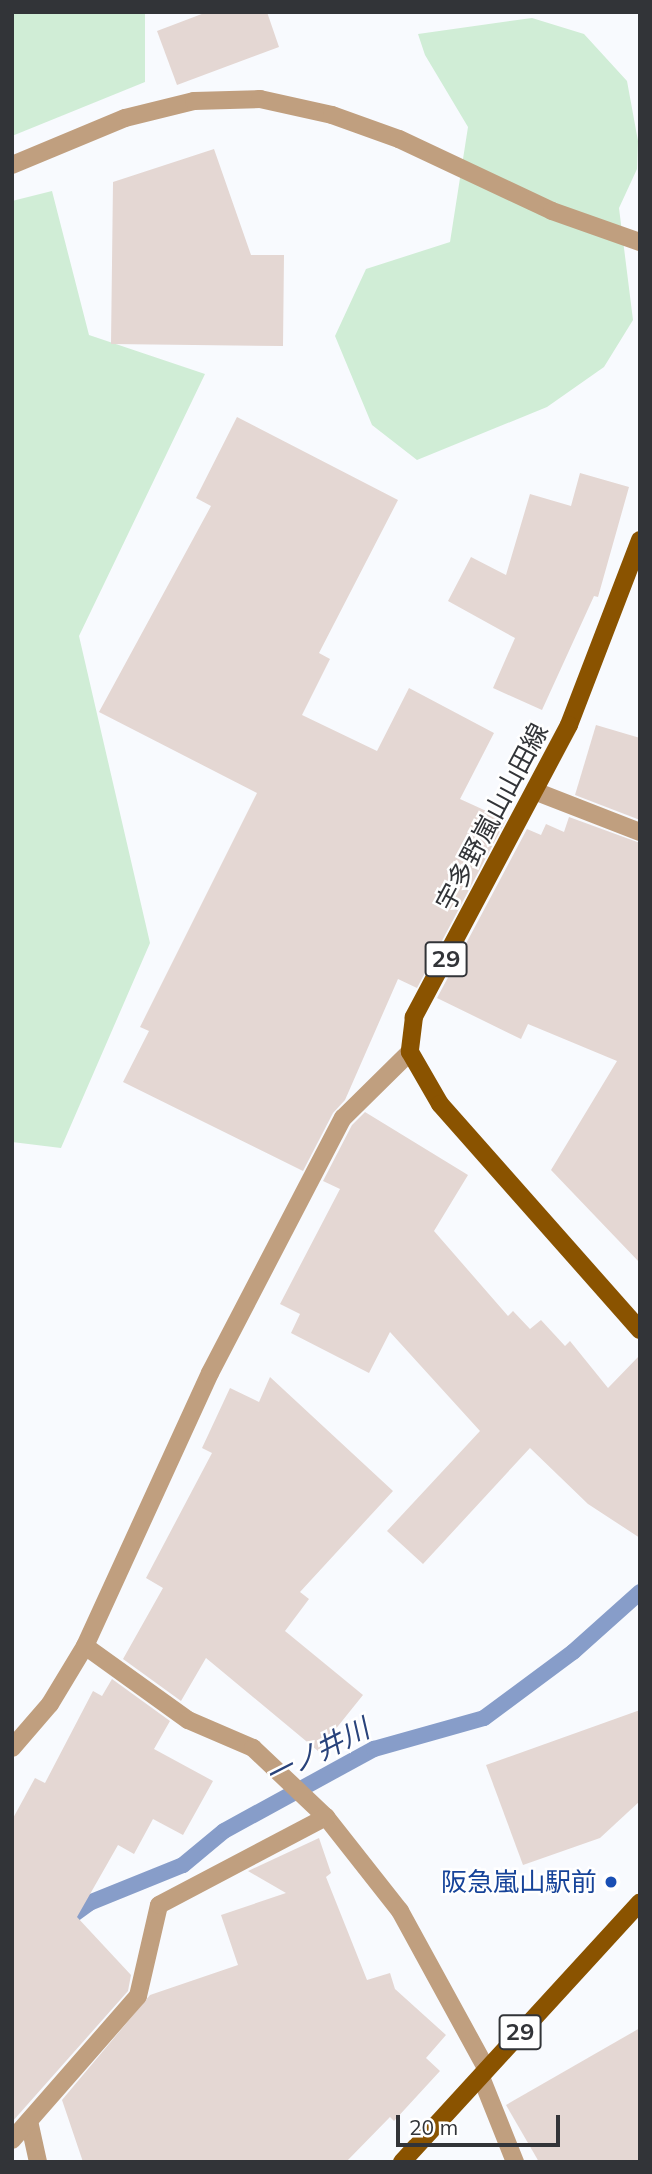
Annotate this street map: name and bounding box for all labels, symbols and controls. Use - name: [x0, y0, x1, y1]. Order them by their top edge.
- street label: 宇多野嵐山山田線: [429, 718, 555, 916]
- road number: 29: [423, 939, 469, 979]
- water label: 一ノ井川: [259, 1712, 375, 1792]
- place label: 阪急嵐山駅前: [441, 1866, 597, 1898]
- marker: 阪急嵐山駅前: [603, 1874, 619, 1890]
- road number: 29: [497, 2011, 543, 2052]
- scale bar: [400, 2100, 564, 2144]
- text: 20 m: [409, 2114, 458, 2140]

